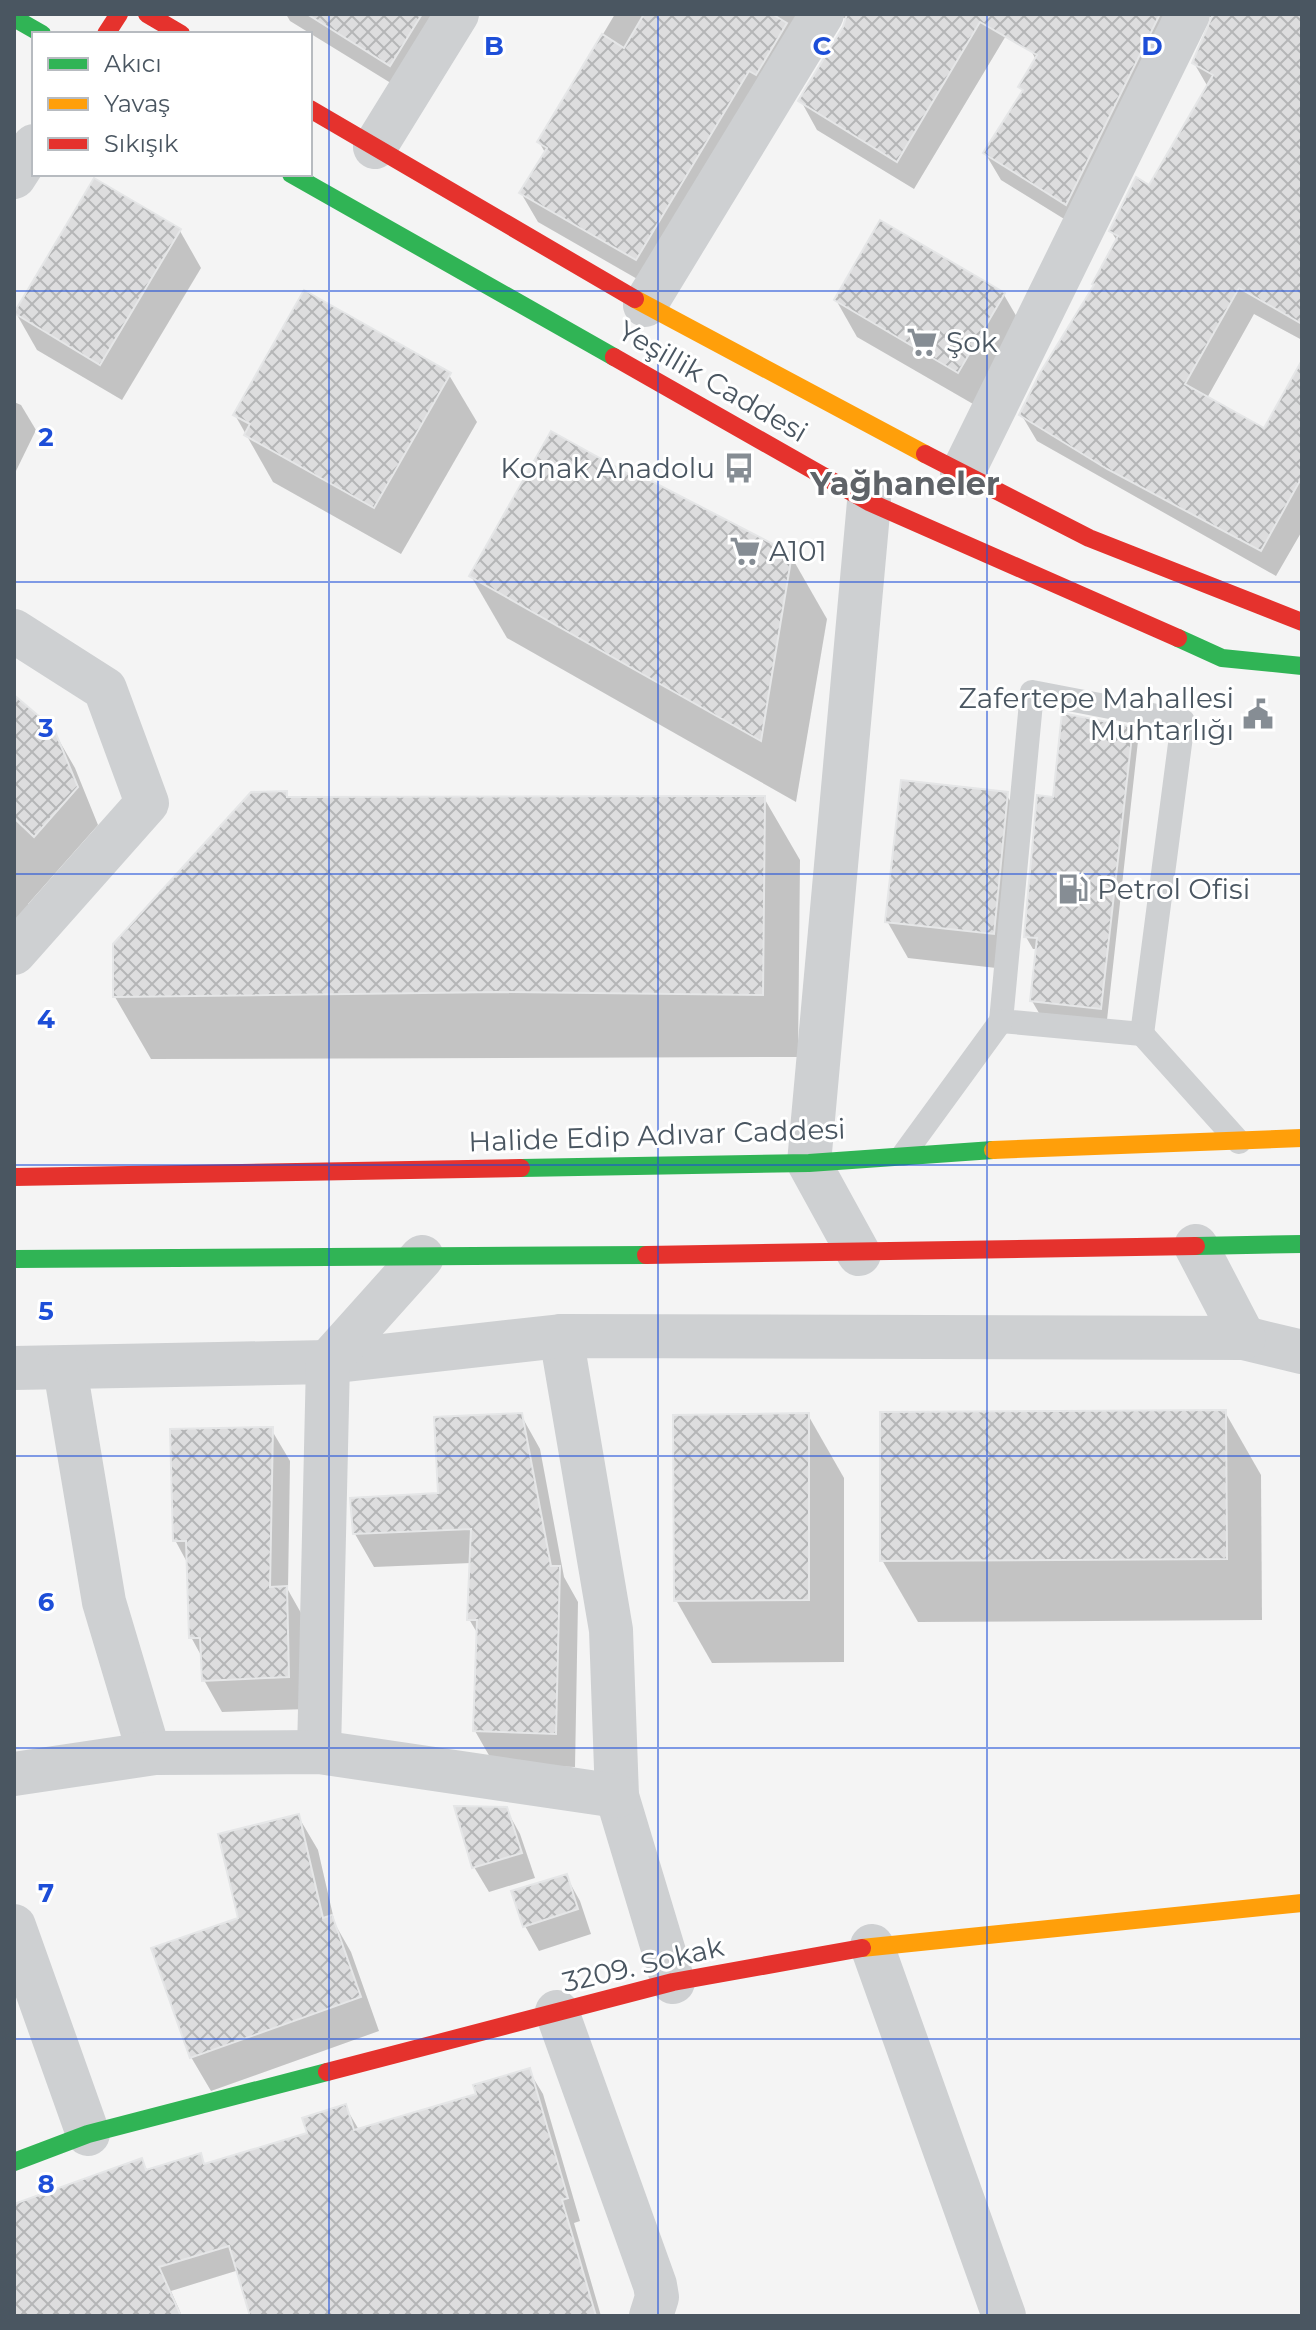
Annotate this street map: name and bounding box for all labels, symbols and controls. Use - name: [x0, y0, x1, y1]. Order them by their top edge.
- text: B: [484, 30, 504, 62]
- text: C: [813, 30, 832, 62]
- text: D: [1141, 30, 1163, 62]
- legend: [32, 32, 312, 176]
- text: Akıcı: [104, 49, 162, 78]
- text: Yavaş: [104, 89, 170, 118]
- text: Sıkışık: [104, 129, 179, 158]
- street label: Yeşillik Caddesi: [612, 313, 814, 449]
- supermarket icon: Şok: [905, 325, 939, 359]
- place label: Şok: [946, 325, 998, 359]
- text: 2: [38, 421, 54, 453]
- place label: Konak Anadolu: [500, 451, 715, 485]
- bus stop icon: Konak Anadolu: [722, 451, 756, 485]
- district label: Yağhaneler: [809, 464, 1000, 503]
- supermarket icon: A101: [728, 534, 762, 568]
- place label: A101: [769, 534, 827, 568]
- place label: Zafertepe Mahallesi Muhtarlığı: [959, 681, 1234, 747]
- public building icon: Zafertepe Mahallesi Muhtarlığı: [1241, 697, 1275, 731]
- text: 3: [37, 712, 54, 744]
- fuel station icon: Petrol Ofisi: [1056, 872, 1090, 906]
- place label: Petrol Ofisi: [1097, 872, 1250, 906]
- text: 4: [37, 1003, 55, 1035]
- street label: Halide Edip Adıvar Caddesi: [468, 1111, 846, 1159]
- text: 5: [38, 1295, 54, 1327]
- text: 6: [38, 1586, 55, 1618]
- text: 7: [38, 1877, 54, 1909]
- street label: 3209. Sokak: [559, 1929, 727, 1999]
- text: 8: [37, 2168, 55, 2200]

